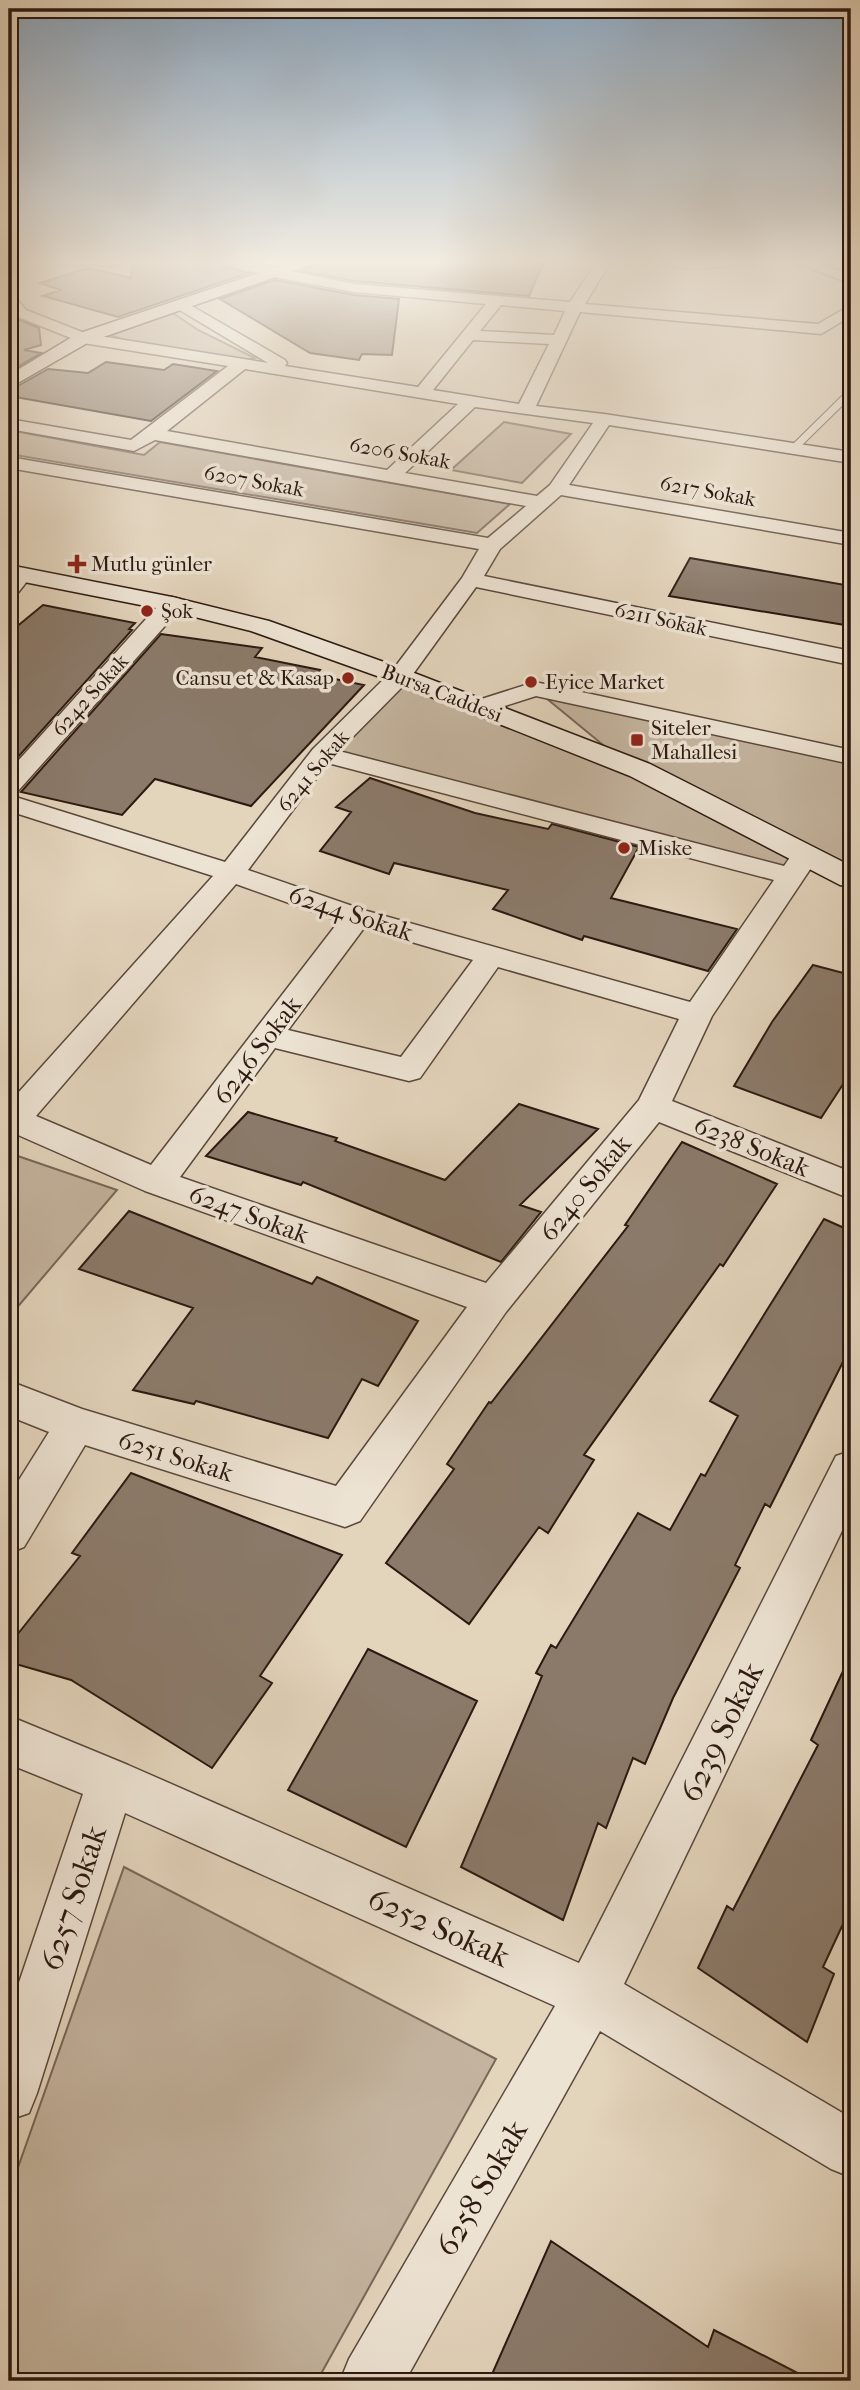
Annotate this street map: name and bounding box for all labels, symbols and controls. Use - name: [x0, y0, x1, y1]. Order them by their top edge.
- street label: 6206 Sokak: [348, 432, 453, 474]
- street label: 6207 Sokak: [202, 460, 306, 502]
- street label: 6217 Sokak: [658, 471, 758, 511]
- place label: Mutlu günler: [91, 552, 212, 576]
- marker: Mutlu günler: [69, 556, 85, 572]
- street label: 6211 Sokak: [612, 597, 710, 641]
- place label: Şok: [161, 599, 193, 623]
- marker: Şok: [139, 603, 155, 619]
- street label: 6242 Sokak: [47, 649, 133, 741]
- street label: Bursa Caddesi: [378, 659, 506, 727]
- place label: Cansu et & Kasap: [176, 666, 334, 690]
- marker: Cansu et & Kasap: [340, 670, 356, 686]
- place label: Eyice Market: [545, 670, 665, 694]
- marker: Eyice Market: [523, 674, 539, 690]
- place label: Siteler Mahallesi: [651, 716, 737, 764]
- street label: 6241 Sokak: [272, 725, 354, 817]
- marker: Siteler Mahallesi: [629, 732, 645, 748]
- place label: Miske: [638, 836, 692, 860]
- marker: Miske: [616, 840, 632, 856]
- street label: 6244 Sokak: [285, 879, 418, 948]
- street label: 6246 Sokak: [207, 990, 309, 1111]
- street label: 6238 Sokak: [689, 1109, 815, 1184]
- street label: 6240 Sokak: [533, 1128, 638, 1248]
- street label: 6247 Sokak: [185, 1178, 314, 1251]
- street label: 6251 Sokak: [115, 1424, 238, 1489]
- street label: 6239 Sokak: [672, 1656, 771, 1808]
- street label: 6257 Sokak: [33, 1821, 114, 1975]
- street label: 6252 Sokak: [362, 1880, 516, 1975]
- street label: 6258 Sokak: [428, 2113, 535, 2263]

